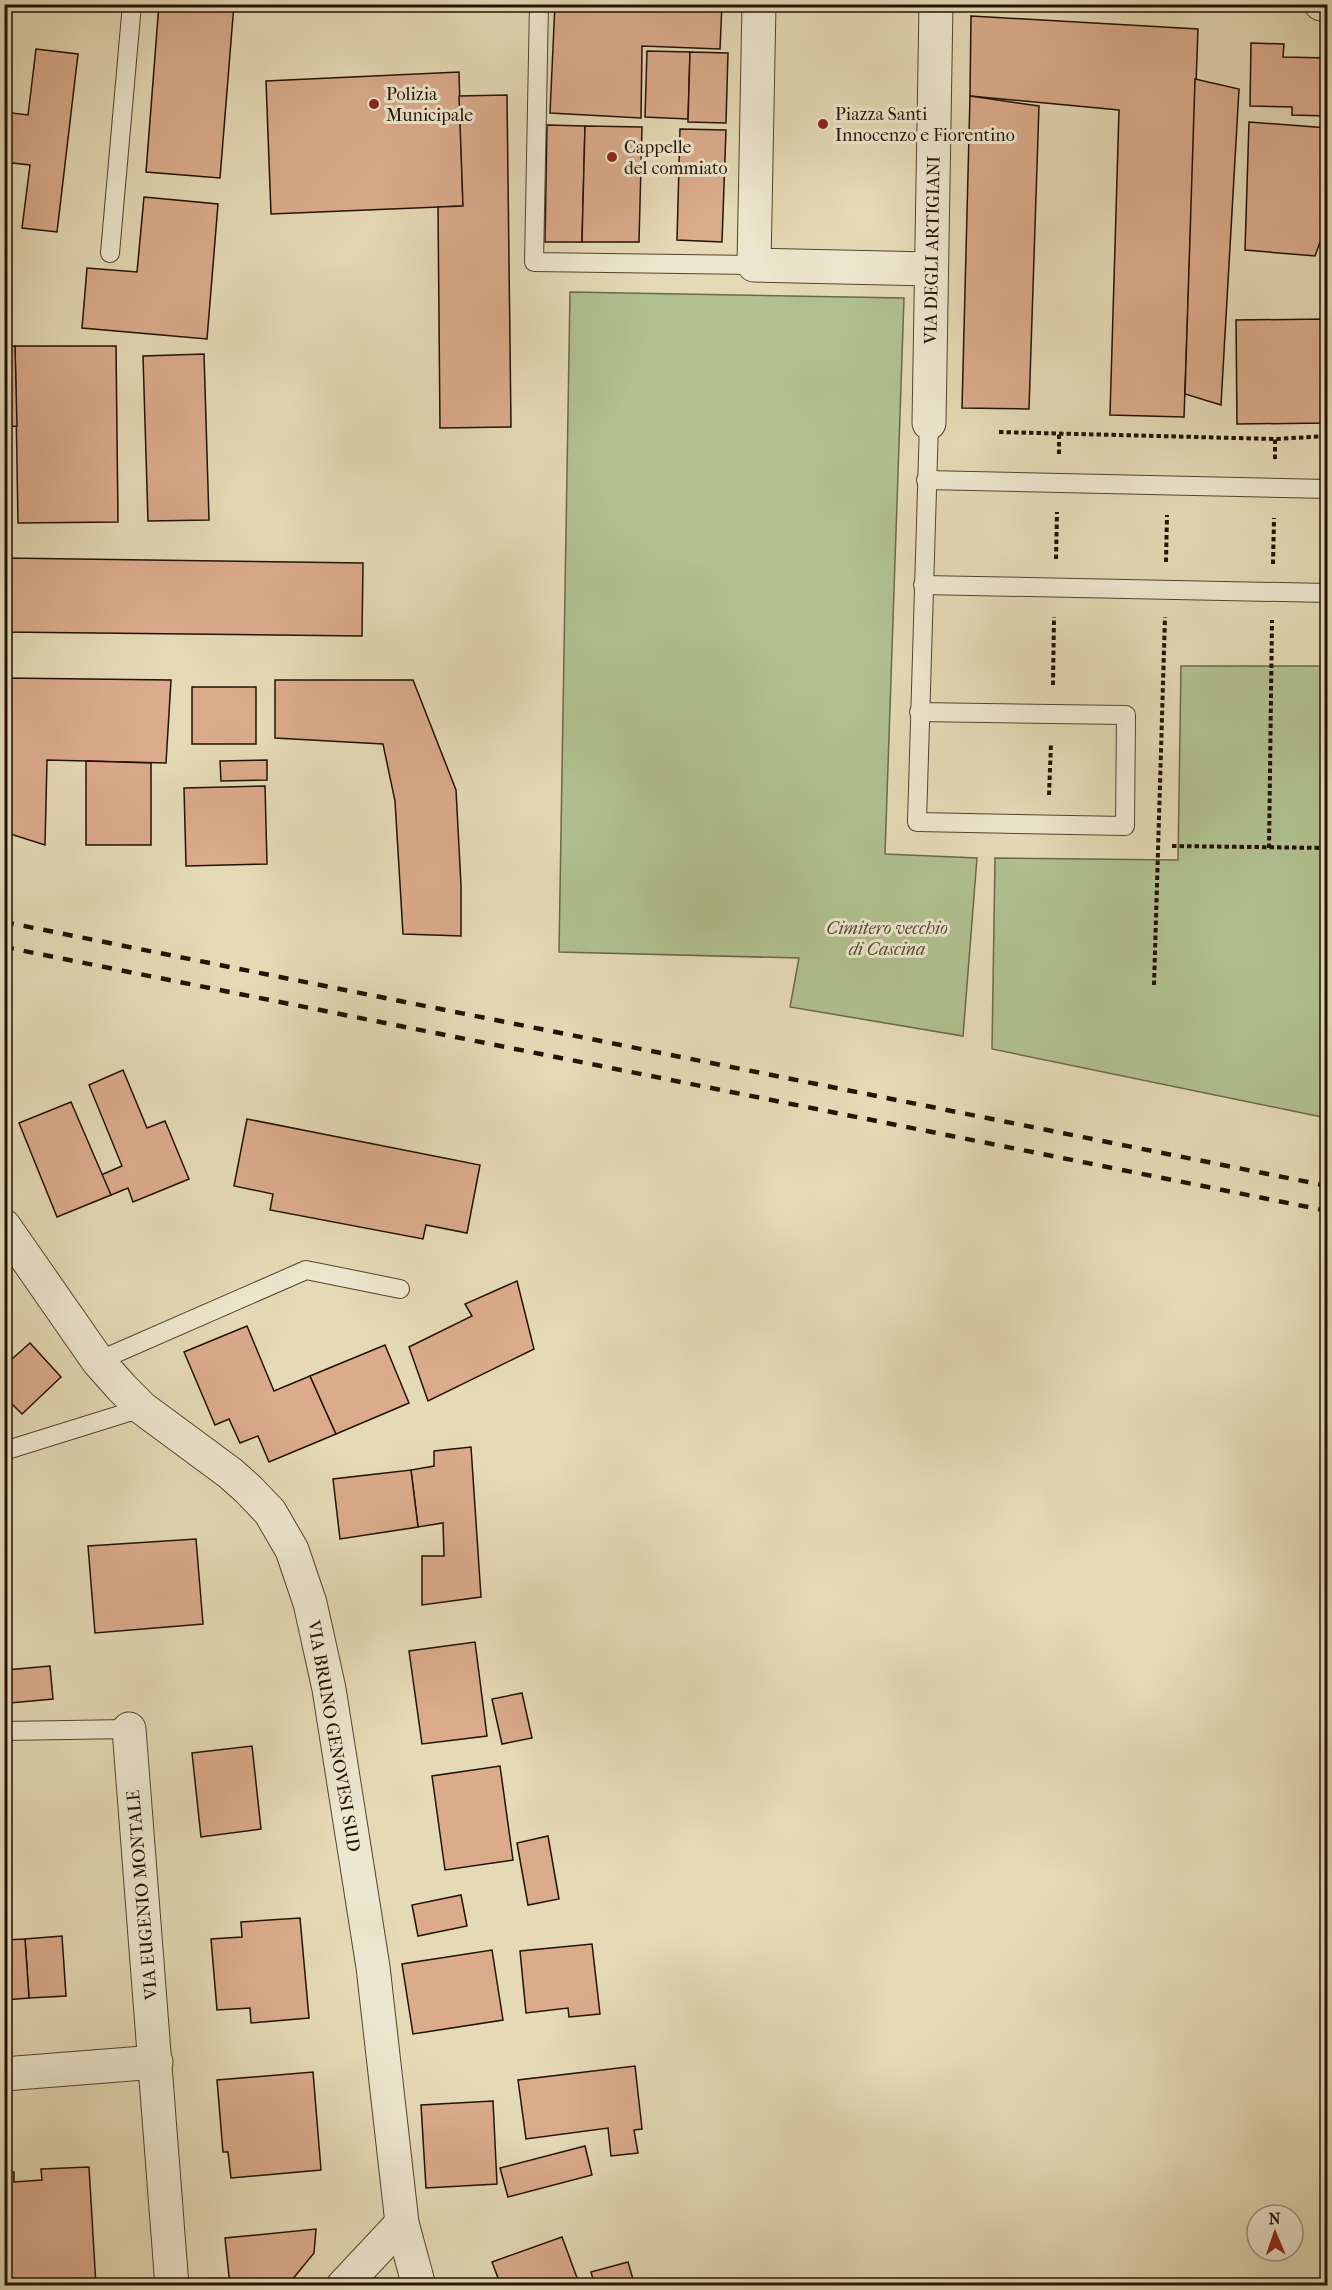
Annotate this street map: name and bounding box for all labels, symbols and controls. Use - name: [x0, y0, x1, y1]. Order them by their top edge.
- place label: Polizia Municipale: [386, 84, 473, 126]
- marker: Polizia Municipale: [367, 97, 381, 111]
- place label: Piazza Santi Innocenzo e Fiorentino: [835, 104, 1015, 146]
- marker: Piazza Santi Innocenzo e Fiorentino: [816, 117, 830, 131]
- place label: Cappelle del commiato: [624, 137, 728, 179]
- marker: Cappelle del commiato: [605, 150, 619, 164]
- street label: VIA DEGLI ARTIGIANI: [920, 156, 945, 345]
- park label: Cimitero vecchio di Cascina: [826, 918, 948, 960]
- street label: VIA BRUNO GENOVESI SUD: [303, 1618, 364, 1854]
- street label: VIA EUGENIO MONTALE: [123, 1789, 162, 2002]
- north arrow: [1245, 2203, 1305, 2263]
- text: N: [1268, 2209, 1282, 2228]

